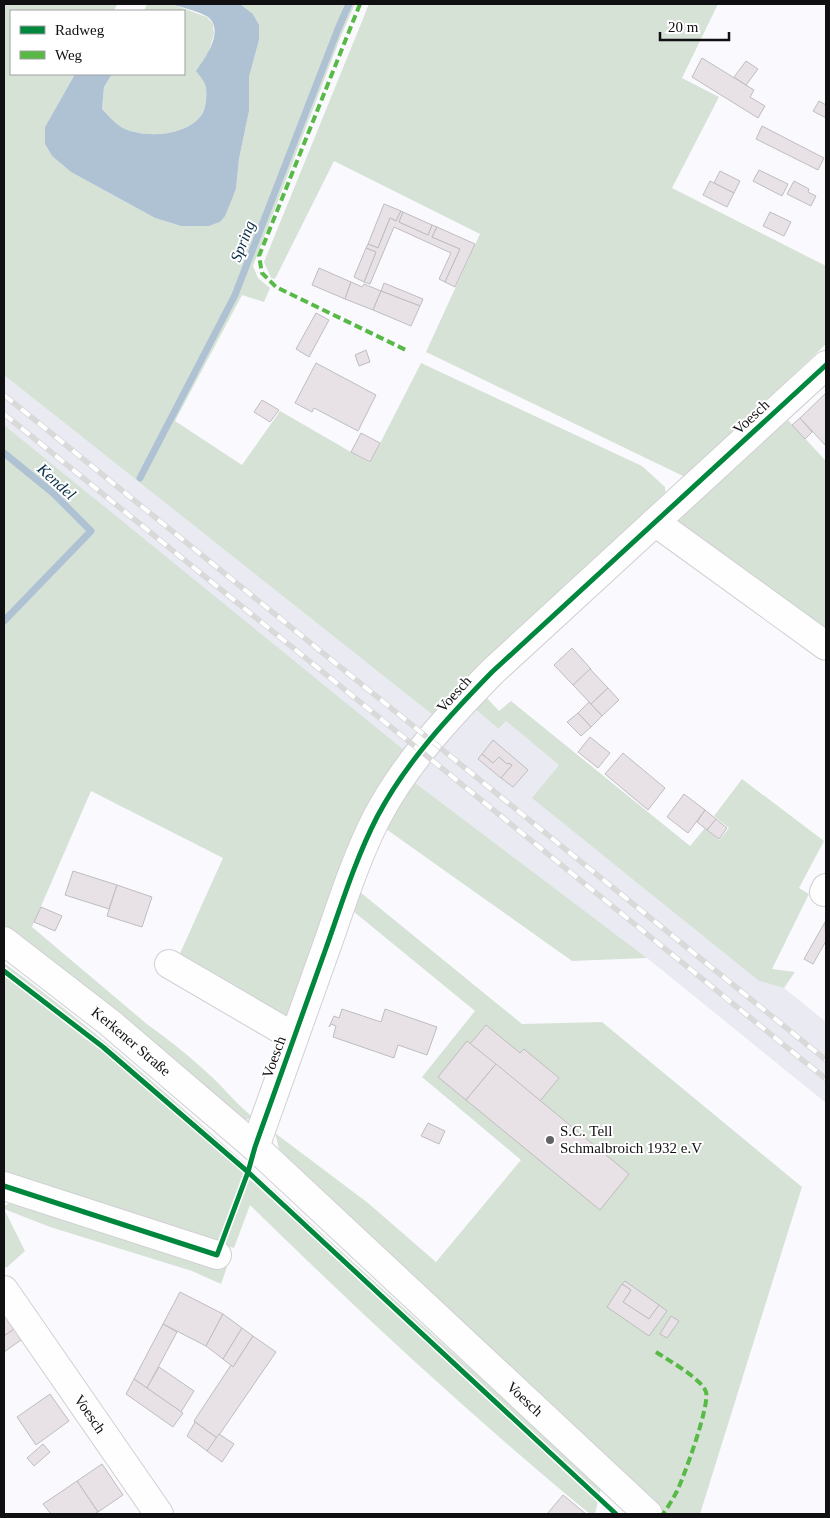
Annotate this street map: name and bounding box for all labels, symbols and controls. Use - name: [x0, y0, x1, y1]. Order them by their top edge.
- legend: [10, 10, 185, 75]
- scale bar: [660, 10, 729, 42]
- text: 20 m: [668, 19, 699, 35]
- text: Radweg: [55, 22, 105, 38]
- text: Weg: [55, 47, 83, 63]
- water label: Spring: [227, 218, 259, 265]
- street label: Voesch: [730, 396, 773, 438]
- water label: Kendel: [33, 459, 80, 503]
- street label: Voesch: [434, 672, 475, 715]
- street label: Kerkener Straße: [88, 1004, 174, 1079]
- street label: Voesch: [259, 1034, 289, 1080]
- place label: S.C. Tell Schmalbroich 1932 e.V: [560, 1123, 702, 1156]
- marker: S.C. Tell Schmalbroich 1932 e.V: [544, 1134, 556, 1146]
- street label: Voesch: [504, 1378, 546, 1420]
- street label: Voesch: [71, 1392, 109, 1437]

